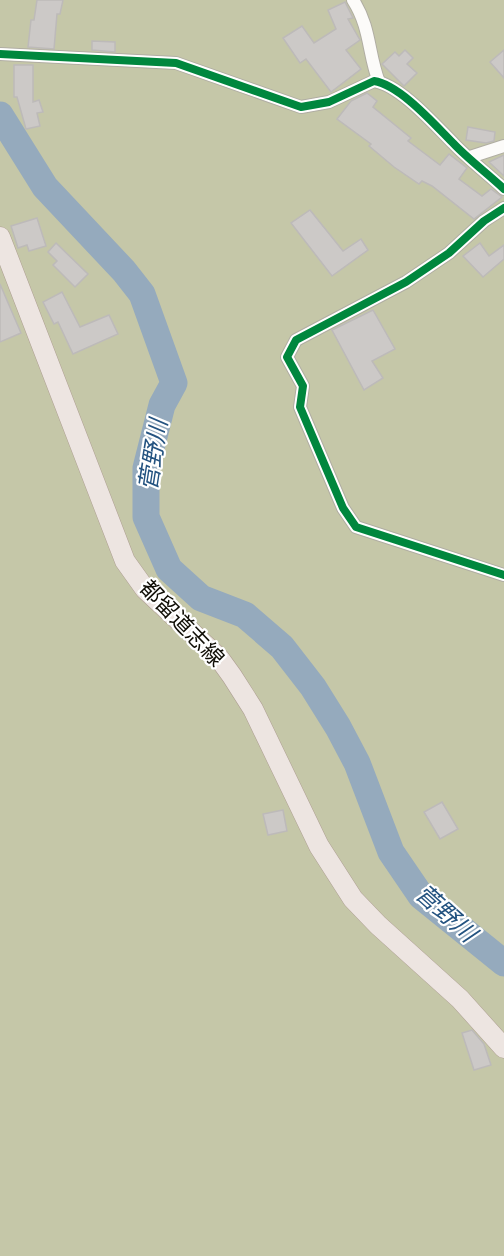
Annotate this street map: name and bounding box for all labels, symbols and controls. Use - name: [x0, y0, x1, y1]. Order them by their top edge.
- water label: 菅野川: [133, 414, 173, 493]
- street label: 都留道志線: [134, 574, 230, 672]
- water label: 菅野川: [410, 878, 485, 950]

